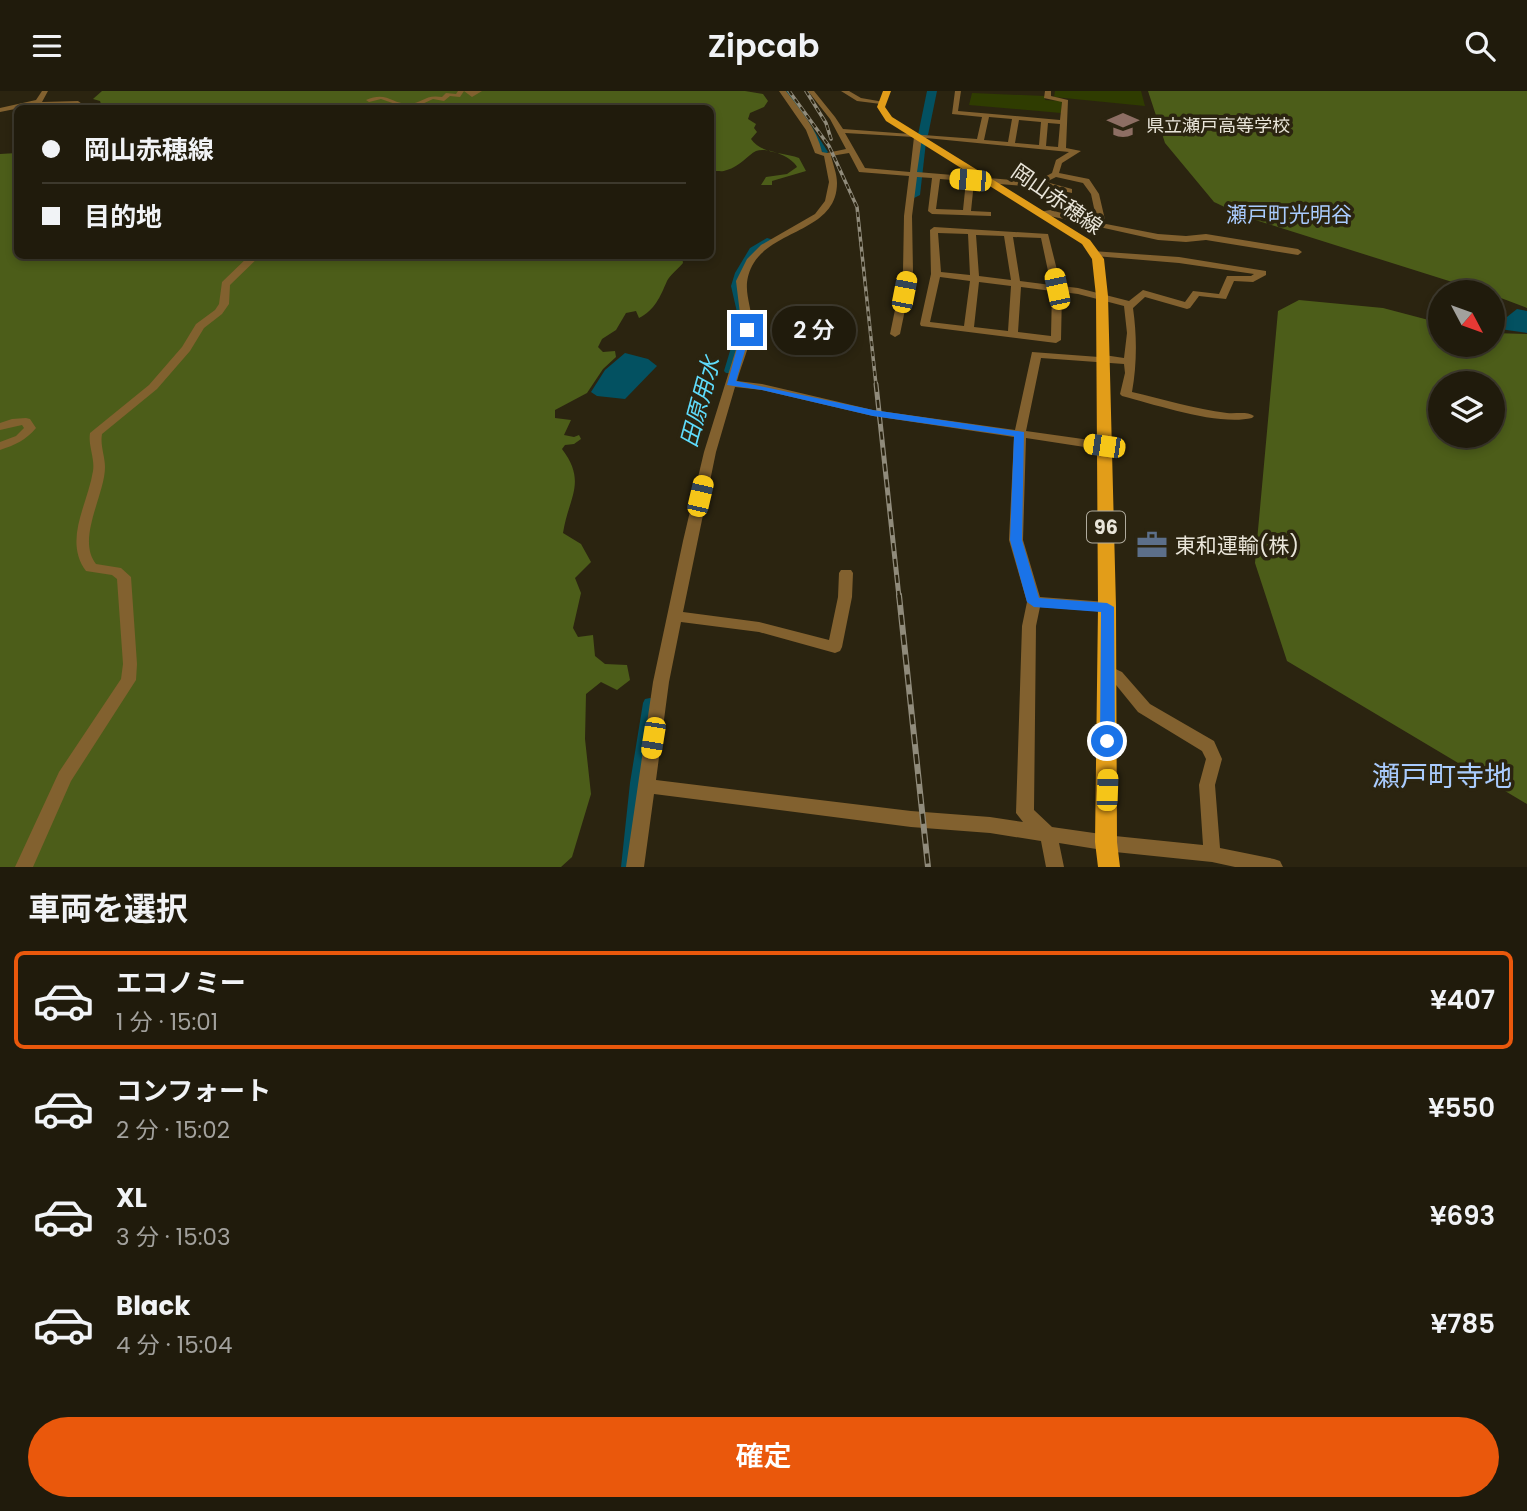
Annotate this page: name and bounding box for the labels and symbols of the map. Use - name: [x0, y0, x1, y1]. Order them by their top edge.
- school or university icon: 県立瀬戸高等学校: [1106, 108, 1140, 142]
- place label: 県立瀬戸高等学校: [1146, 113, 1290, 138]
- street label: 岡山赤穂線: [1006, 157, 1108, 241]
- car: [949, 168, 992, 192]
- district label: 瀬戸町光明谷: [1226, 200, 1352, 229]
- car: [1043, 266, 1072, 312]
- car: [890, 269, 919, 315]
- north arrow: [1428, 280, 1505, 357]
- callout: 2 分: [772, 306, 856, 355]
- route end: [731, 314, 763, 346]
- water label: 田原用水: [673, 351, 728, 451]
- car: [1082, 433, 1127, 459]
- car: [686, 473, 715, 519]
- road number: 96: [1087, 511, 1125, 543]
- office icon: 東和運輸(株): [1135, 528, 1169, 562]
- place label: 東和運輸(株): [1175, 531, 1299, 560]
- car: [640, 716, 667, 760]
- route start: [1091, 725, 1123, 757]
- district label: 瀬戸町寺地: [1372, 757, 1512, 796]
- car: [1096, 769, 1119, 811]

